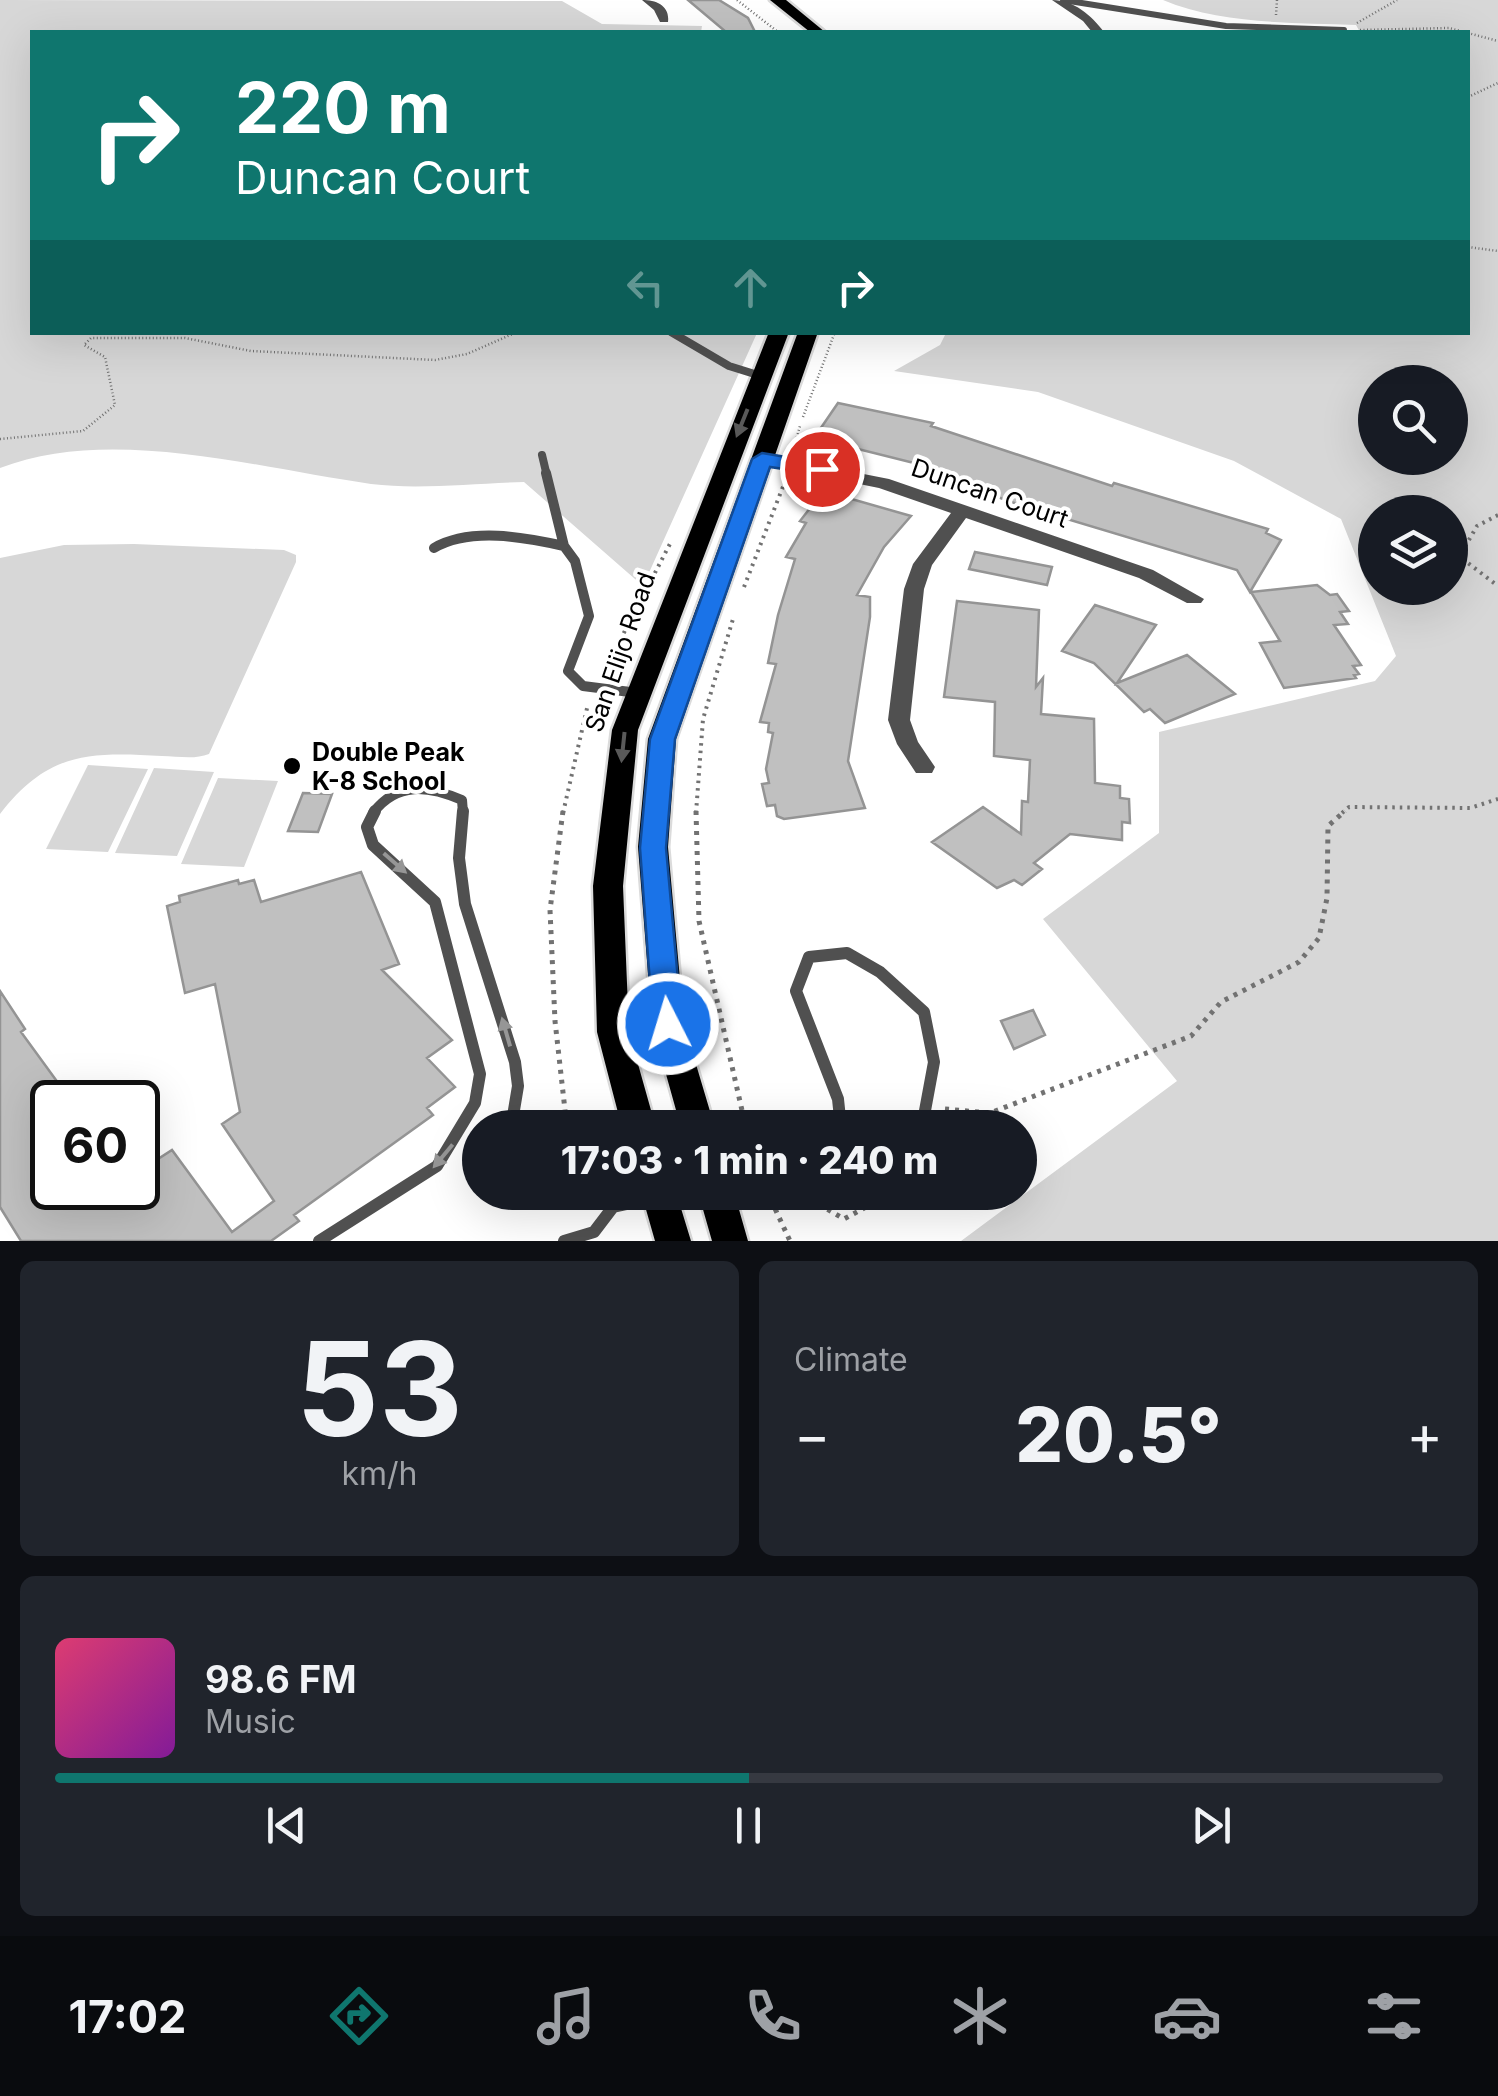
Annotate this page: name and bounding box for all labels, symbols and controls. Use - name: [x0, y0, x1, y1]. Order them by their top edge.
- text: 220 m: [235, 65, 451, 150]
- icon: right: [70, 70, 200, 200]
- text: Duncan Court: [235, 150, 530, 205]
- icon: left: [618, 260, 673, 315]
- icon: ahead: [723, 260, 778, 315]
- icon: right: [828, 260, 883, 315]
- map controls: [1358, 365, 1468, 605]
- button: search: [1358, 365, 1468, 475]
- one-way arrow: [734, 408, 750, 438]
- pin: [780, 427, 865, 512]
- icon: arrive: [795, 442, 850, 497]
- street label: Duncan Court: [908, 452, 1072, 534]
- button: layers: [1358, 495, 1468, 605]
- street label: San Elijo Road: [579, 568, 661, 736]
- one-way arrow: [615, 732, 631, 764]
- place label: Double Peak K-8 School: [312, 737, 465, 796]
- marker: Double Peak K-8 School: [281, 755, 303, 777]
- one-way arrow: [383, 852, 408, 874]
- position arrow: [616, 972, 720, 1076]
- one-way arrow: [498, 1016, 513, 1047]
- speed limit sign: 60: [30, 1080, 160, 1210]
- text: 17:03 · 1 min · 240 m: [561, 1137, 938, 1183]
- one-way arrow: [433, 1143, 454, 1168]
- text: 53: [296, 1310, 463, 1467]
- text: Climate: [794, 1340, 908, 1379]
- text: 20.5°: [1015, 1389, 1222, 1480]
- text: −: [794, 1402, 830, 1468]
- text: +: [1407, 1402, 1443, 1468]
- text: km/h: [341, 1454, 418, 1493]
- text: 98.6 FM: [205, 1656, 357, 1702]
- text: Music: [205, 1702, 296, 1741]
- icon: previous: [259, 1798, 314, 1853]
- icon: pause: [721, 1798, 776, 1853]
- icon: next: [1184, 1798, 1239, 1853]
- icon: directions: [324, 1981, 394, 2051]
- icon: music: [531, 1981, 601, 2051]
- icon: phone: [738, 1981, 808, 2051]
- icon: climate: [945, 1981, 1015, 2051]
- icon: car: [1152, 1981, 1222, 2051]
- icon: filters: [1359, 1981, 1429, 2051]
- text: 17:02: [69, 1989, 186, 2044]

